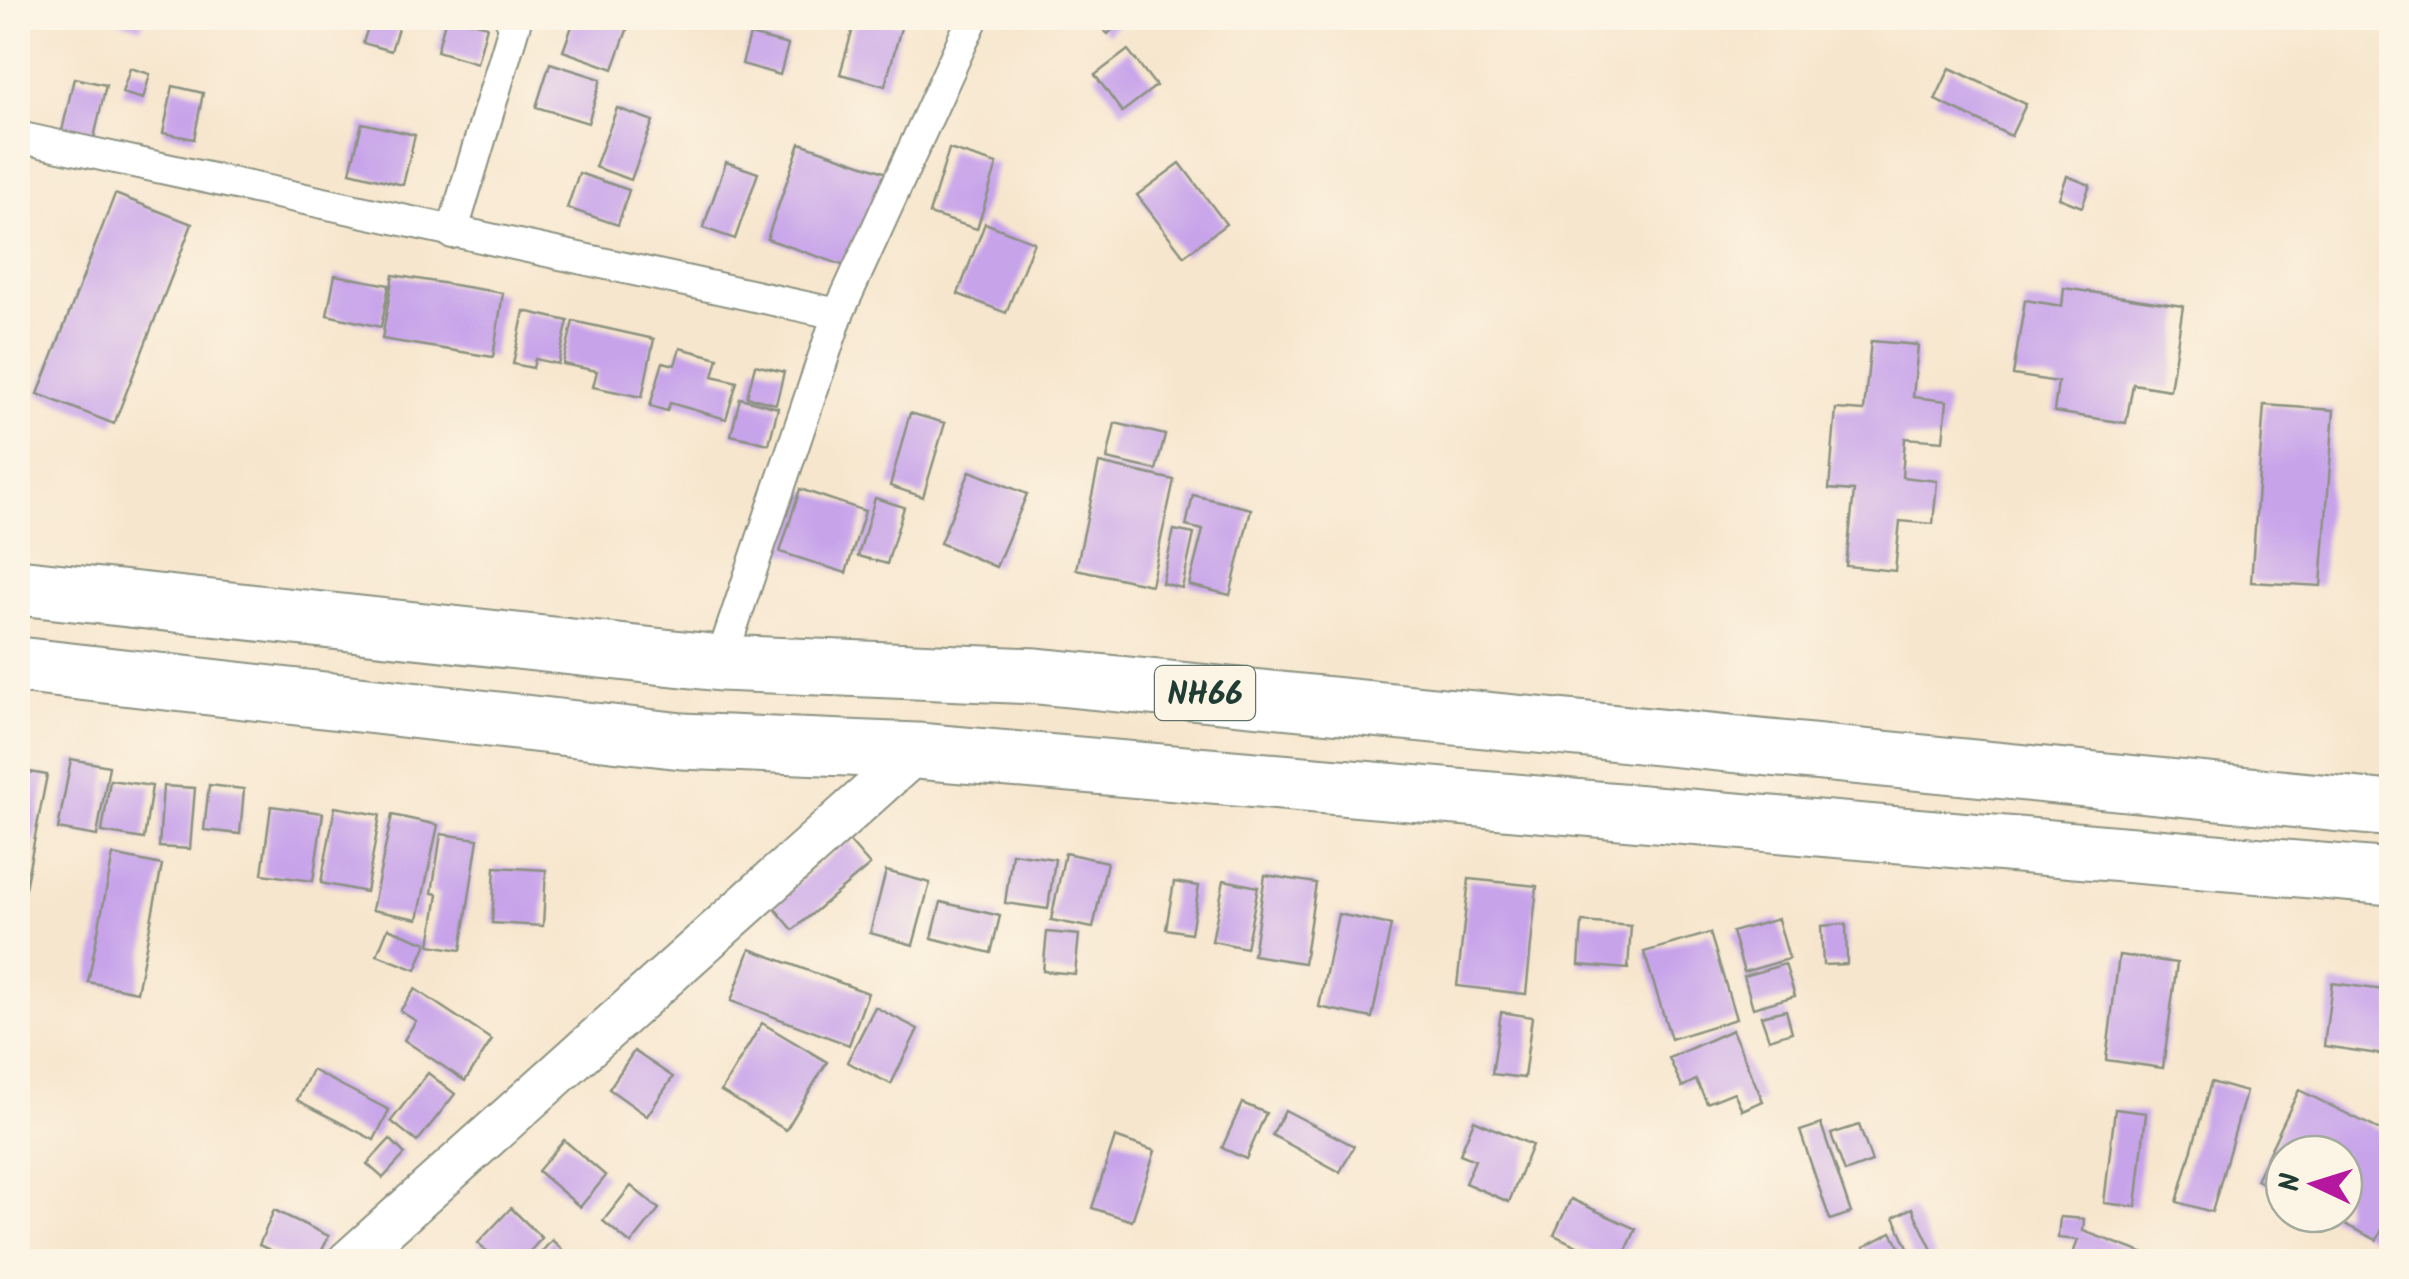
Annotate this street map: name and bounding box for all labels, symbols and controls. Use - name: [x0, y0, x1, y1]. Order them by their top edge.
- road number: NH66: [1155, 666, 1255, 720]
- north arrow: [2264, 1134, 2364, 1234]
- text: N: [2268, 1172, 2315, 1193]

